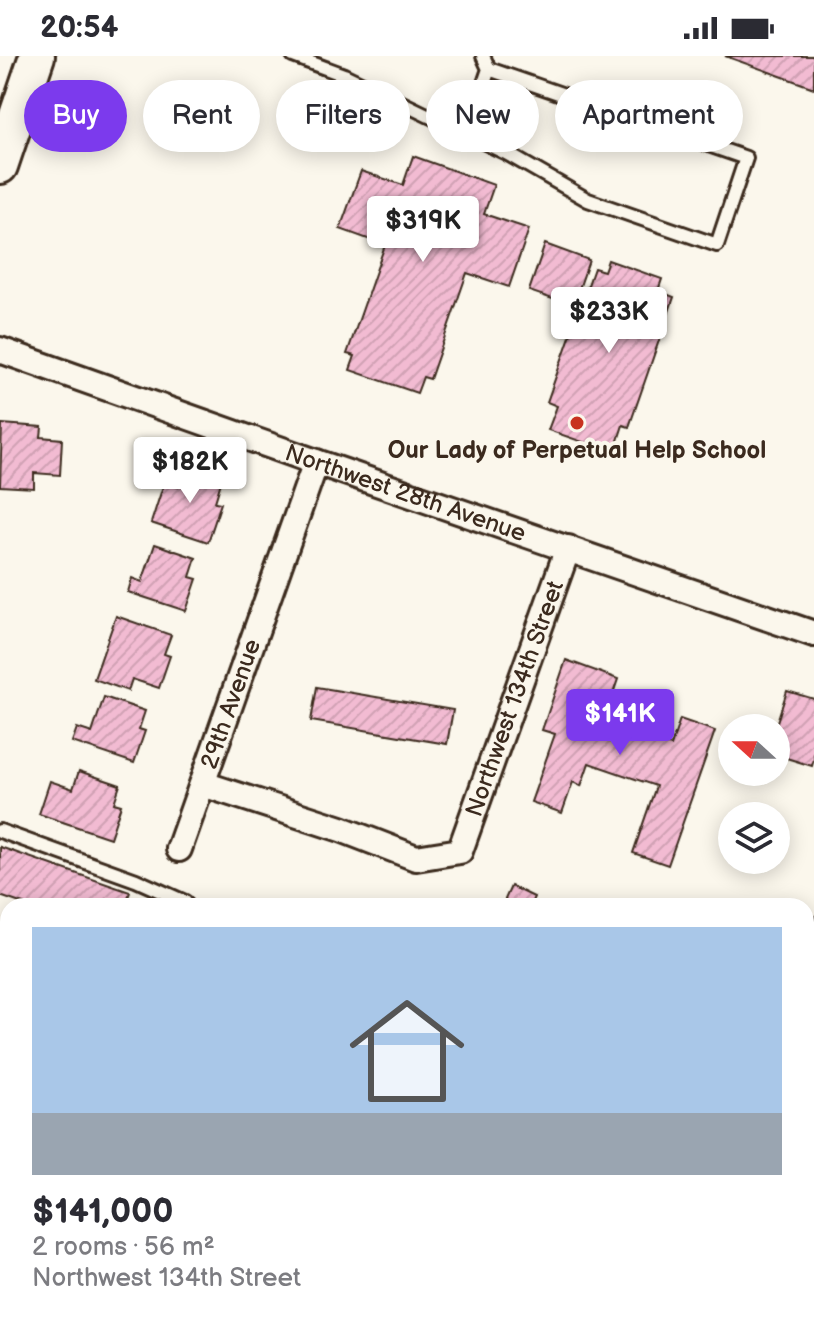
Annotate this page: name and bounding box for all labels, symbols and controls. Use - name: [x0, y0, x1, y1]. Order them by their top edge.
- text: 20:54: [40, 10, 118, 46]
- chip: Buy: [24, 80, 127, 152]
- chip: Rent: [143, 80, 260, 152]
- chip: Filters: [276, 80, 410, 152]
- chip: New: [426, 80, 539, 152]
- chip: Apartment: [555, 80, 743, 152]
- pin: $319K: [367, 196, 479, 264]
- text: $319K: [385, 206, 461, 237]
- pin: $233K: [553, 287, 665, 355]
- text: $233K: [569, 297, 649, 328]
- marker: Our Lady of Perpetual Help School: [568, 414, 586, 432]
- place label: Our Lady of Perpetual Help School: [388, 436, 766, 465]
- pin: $182K: [134, 437, 246, 505]
- street label: Northwest 28th Avenue: [281, 438, 530, 548]
- text: $182K: [152, 447, 228, 478]
- street label: Northwest 134th Street: [459, 576, 570, 821]
- street label: 29th Avenue: [195, 635, 267, 773]
- pin: $141K: [564, 689, 676, 757]
- text: $141K: [584, 699, 656, 730]
- north arrow: [718, 714, 790, 786]
- map controls: [718, 714, 790, 874]
- button: layers: [718, 802, 790, 874]
- icon: home: [335, 979, 479, 1123]
- text: $141,000: [32, 1191, 173, 1232]
- text: 2 rooms · 56 m²: [32, 1232, 215, 1263]
- text: Northwest 134th Street: [32, 1263, 301, 1294]

